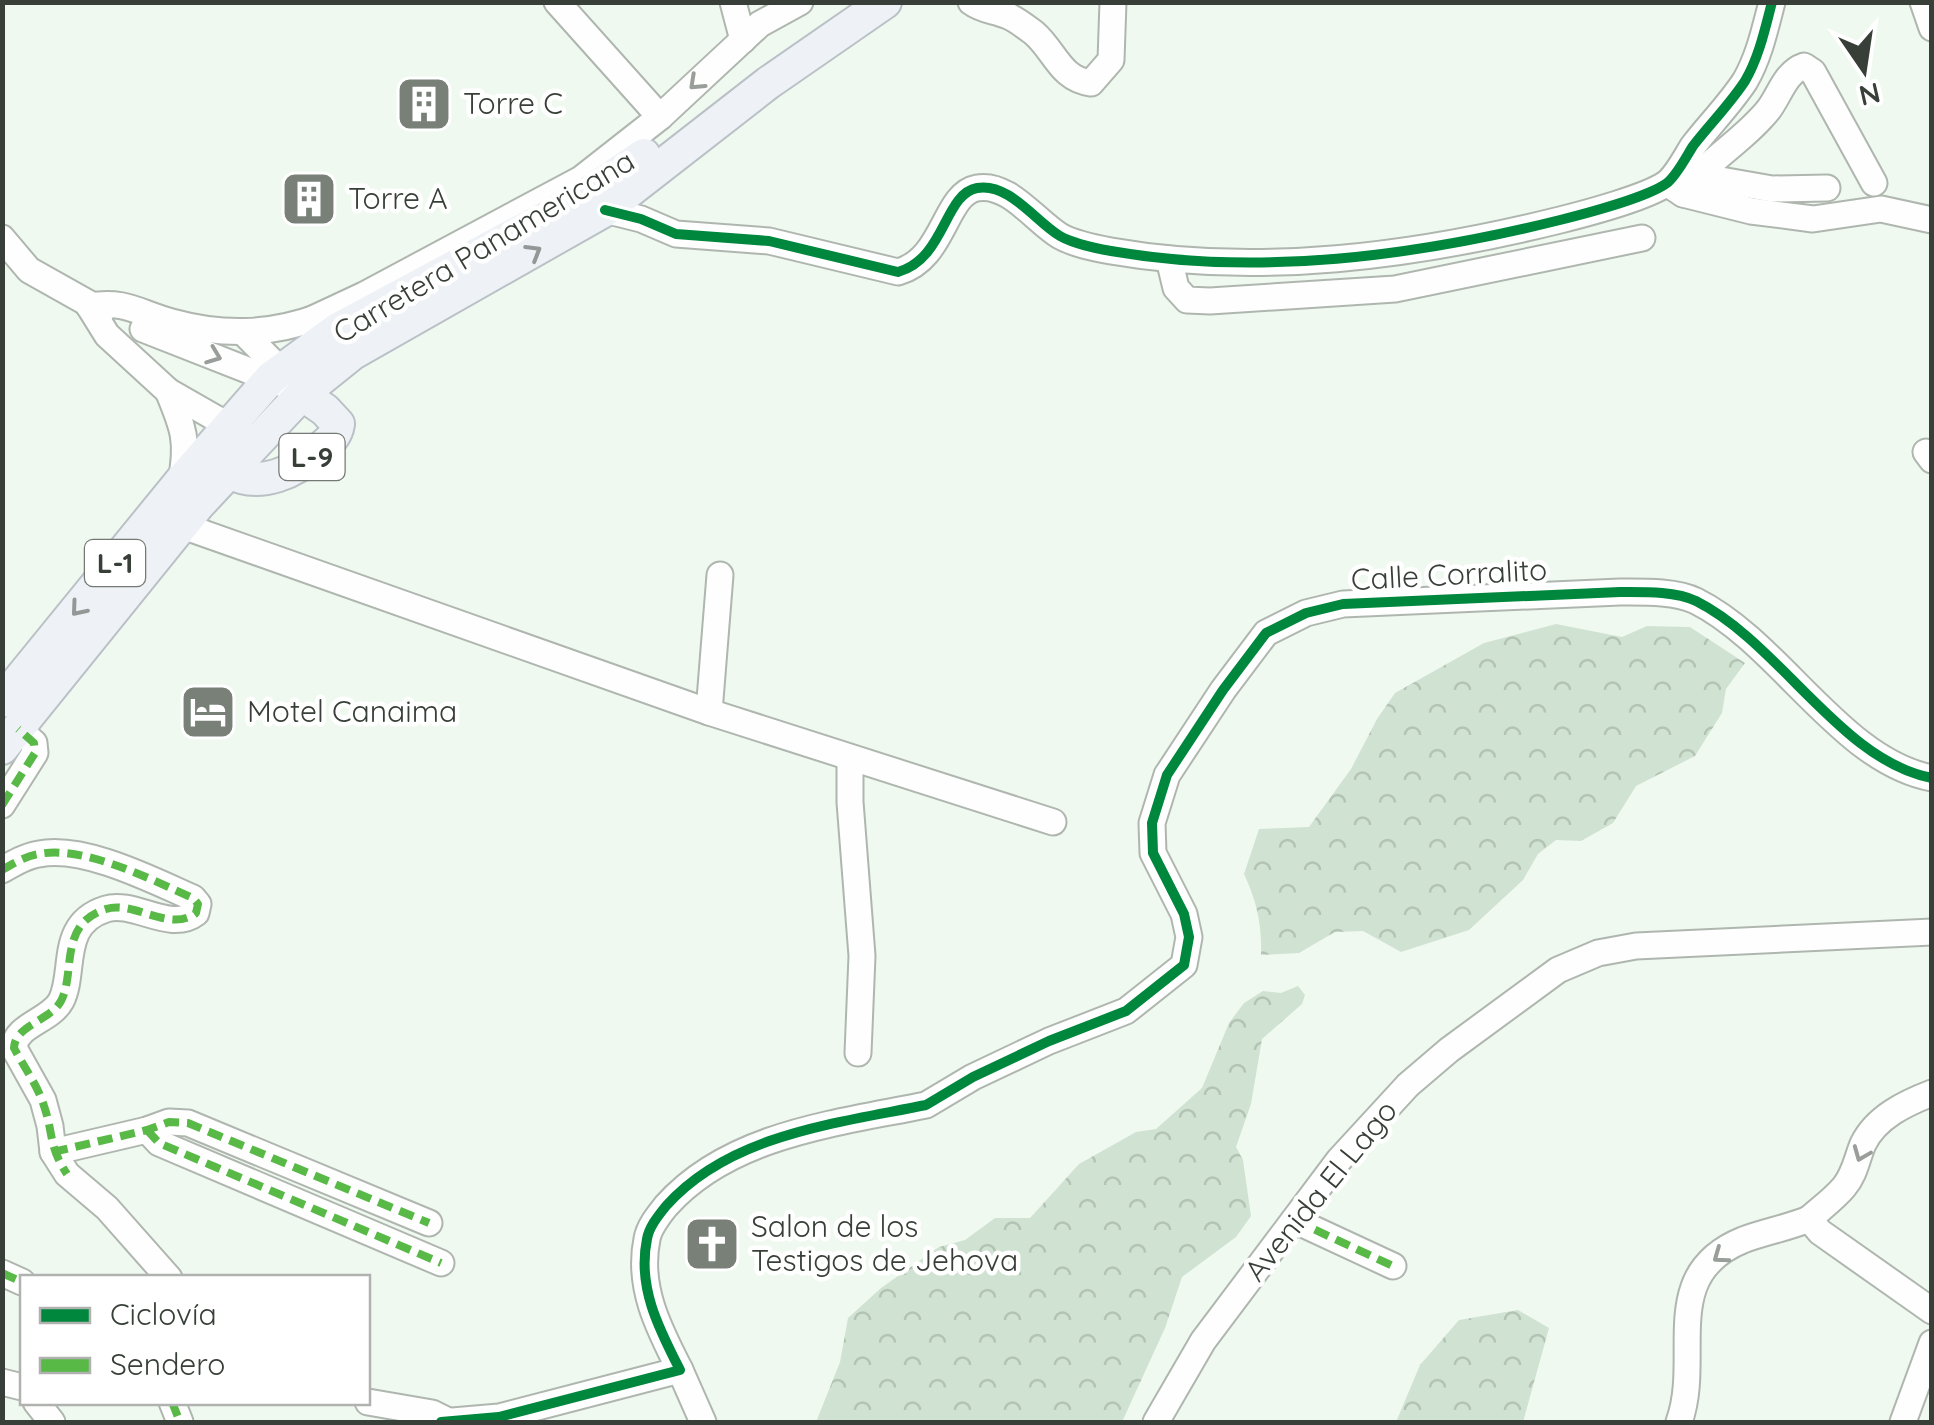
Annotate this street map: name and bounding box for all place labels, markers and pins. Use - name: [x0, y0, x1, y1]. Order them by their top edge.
- building icon: Torre C: [394, 74, 454, 134]
- place label: Torre C: [463, 84, 563, 122]
- building icon: Torre A: [279, 169, 339, 229]
- place label: Torre A: [348, 179, 448, 217]
- hotel icon: Motel Canaima: [178, 682, 238, 742]
- place label: Motel Canaima: [247, 692, 457, 730]
- place label: Salon de los Testigos de Jehova: [751, 1207, 1018, 1279]
- church icon: Salon de los Testigos de Jehova: [682, 1214, 742, 1274]

